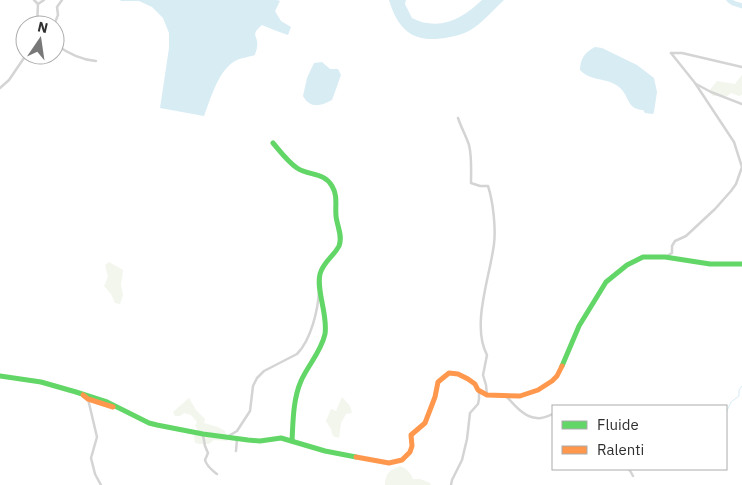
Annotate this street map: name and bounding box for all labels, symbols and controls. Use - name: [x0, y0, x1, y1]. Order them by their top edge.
- north arrow: [15, 15, 65, 65]
- text: N: [36, 17, 50, 37]
- legend: [552, 405, 727, 470]
- text: Fluide: [597, 415, 639, 434]
- text: Ralenti: [597, 440, 644, 459]

